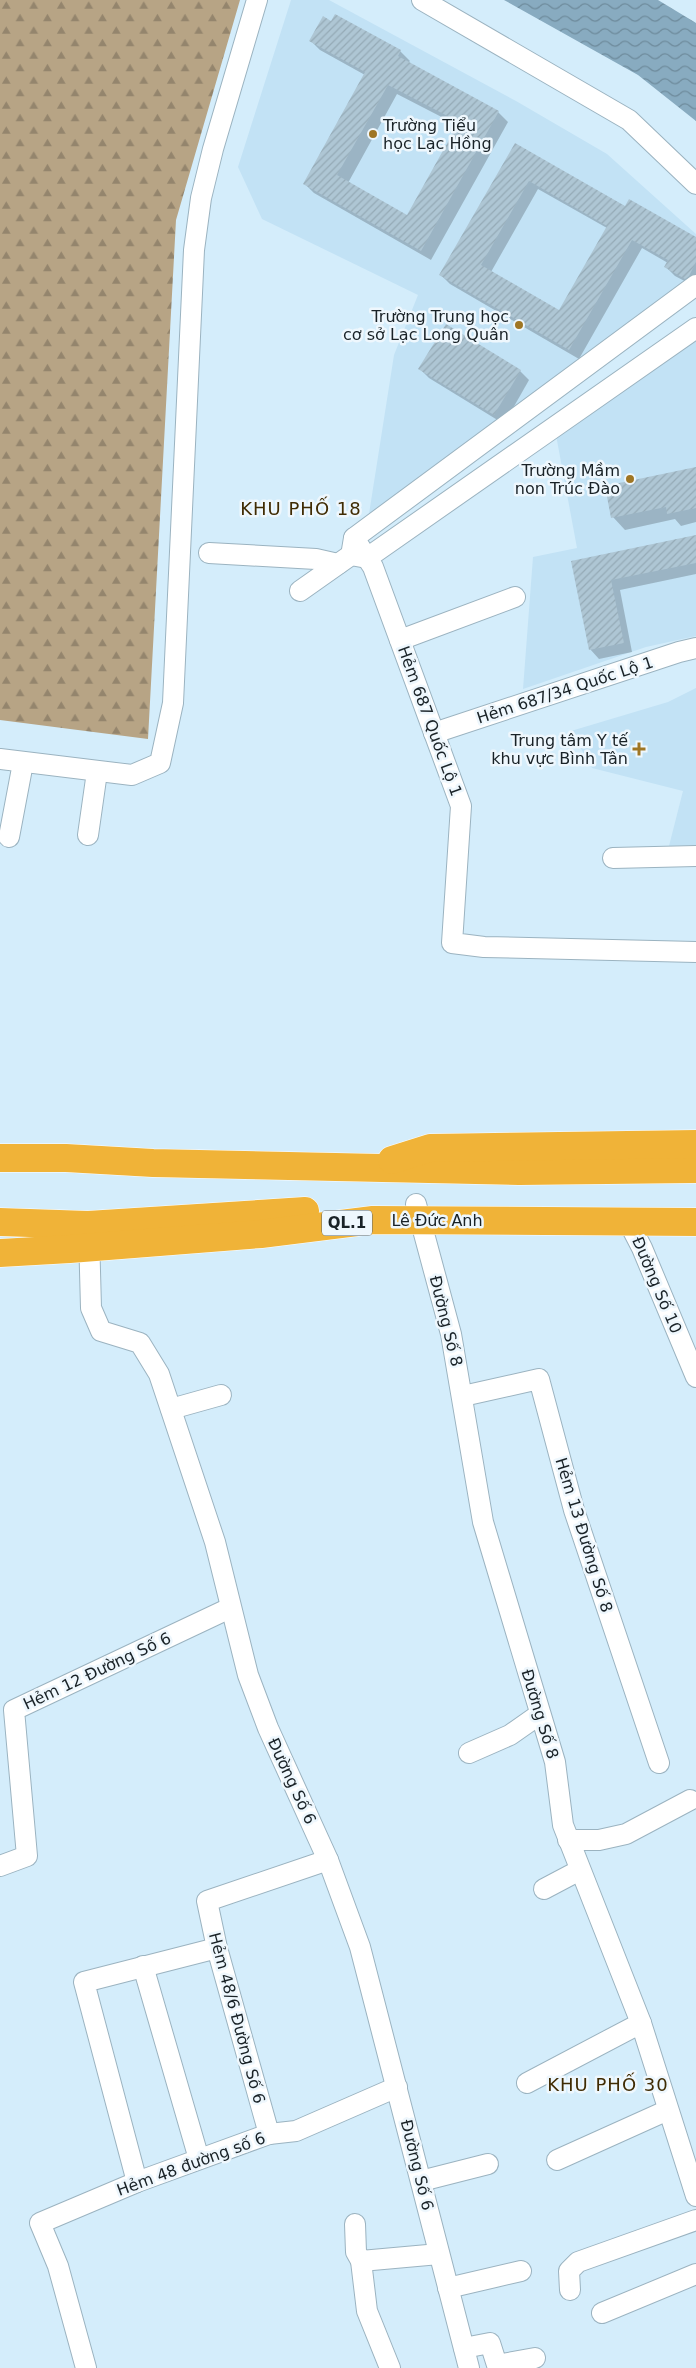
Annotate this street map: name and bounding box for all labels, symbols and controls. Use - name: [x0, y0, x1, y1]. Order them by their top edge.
- place label: Trường Tiểu học Lạc Hồng: [382, 116, 492, 153]
- marker: Trường Tiểu học Lạc Hồng: [367, 128, 379, 140]
- place label: Trường Trung học cơ sở Lạc Long Quân: [343, 307, 509, 344]
- marker: Trường Trung học cơ sở Lạc Long Quân: [513, 319, 525, 331]
- place label: Trường Mầm non Trúc Đào: [515, 461, 620, 498]
- marker: Trường Mầm non Trúc Đào: [624, 473, 636, 485]
- district label: KHU PHỐ 18: [240, 496, 362, 519]
- street label: Hẻm 687 Quốc Lộ 1: [394, 643, 466, 799]
- street label: Hẻm 687/34 Quốc Lộ 1: [474, 652, 656, 728]
- place label: Trung tâm Y tế khu vực Bình Tân: [491, 731, 628, 768]
- marker: Trung tâm Y tế khu vực Bình Tân: [632, 742, 646, 756]
- road number: QL.1: [322, 1210, 372, 1236]
- street label: Lê Đức Anh: [391, 1211, 483, 1230]
- street label: Đường Số 10: [628, 1234, 686, 1336]
- street label: Đường Số 8: [426, 1274, 466, 1368]
- street label: Hẻm 13 Đường Số 8: [551, 1455, 617, 1615]
- street label: Hẻm 12 Đường Số 6: [20, 1628, 174, 1714]
- street label: Đường Số 8: [517, 1667, 563, 1761]
- street label: Đường Số 6: [264, 1735, 320, 1827]
- street label: Hẻm 48/6 Đường Số 6: [205, 1930, 269, 2106]
- district label: KHU PHỐ 30: [547, 2072, 669, 2095]
- street label: Đường Số 6: [397, 2118, 437, 2212]
- street label: Hẻm 48 đường số 6: [114, 2128, 268, 2200]

